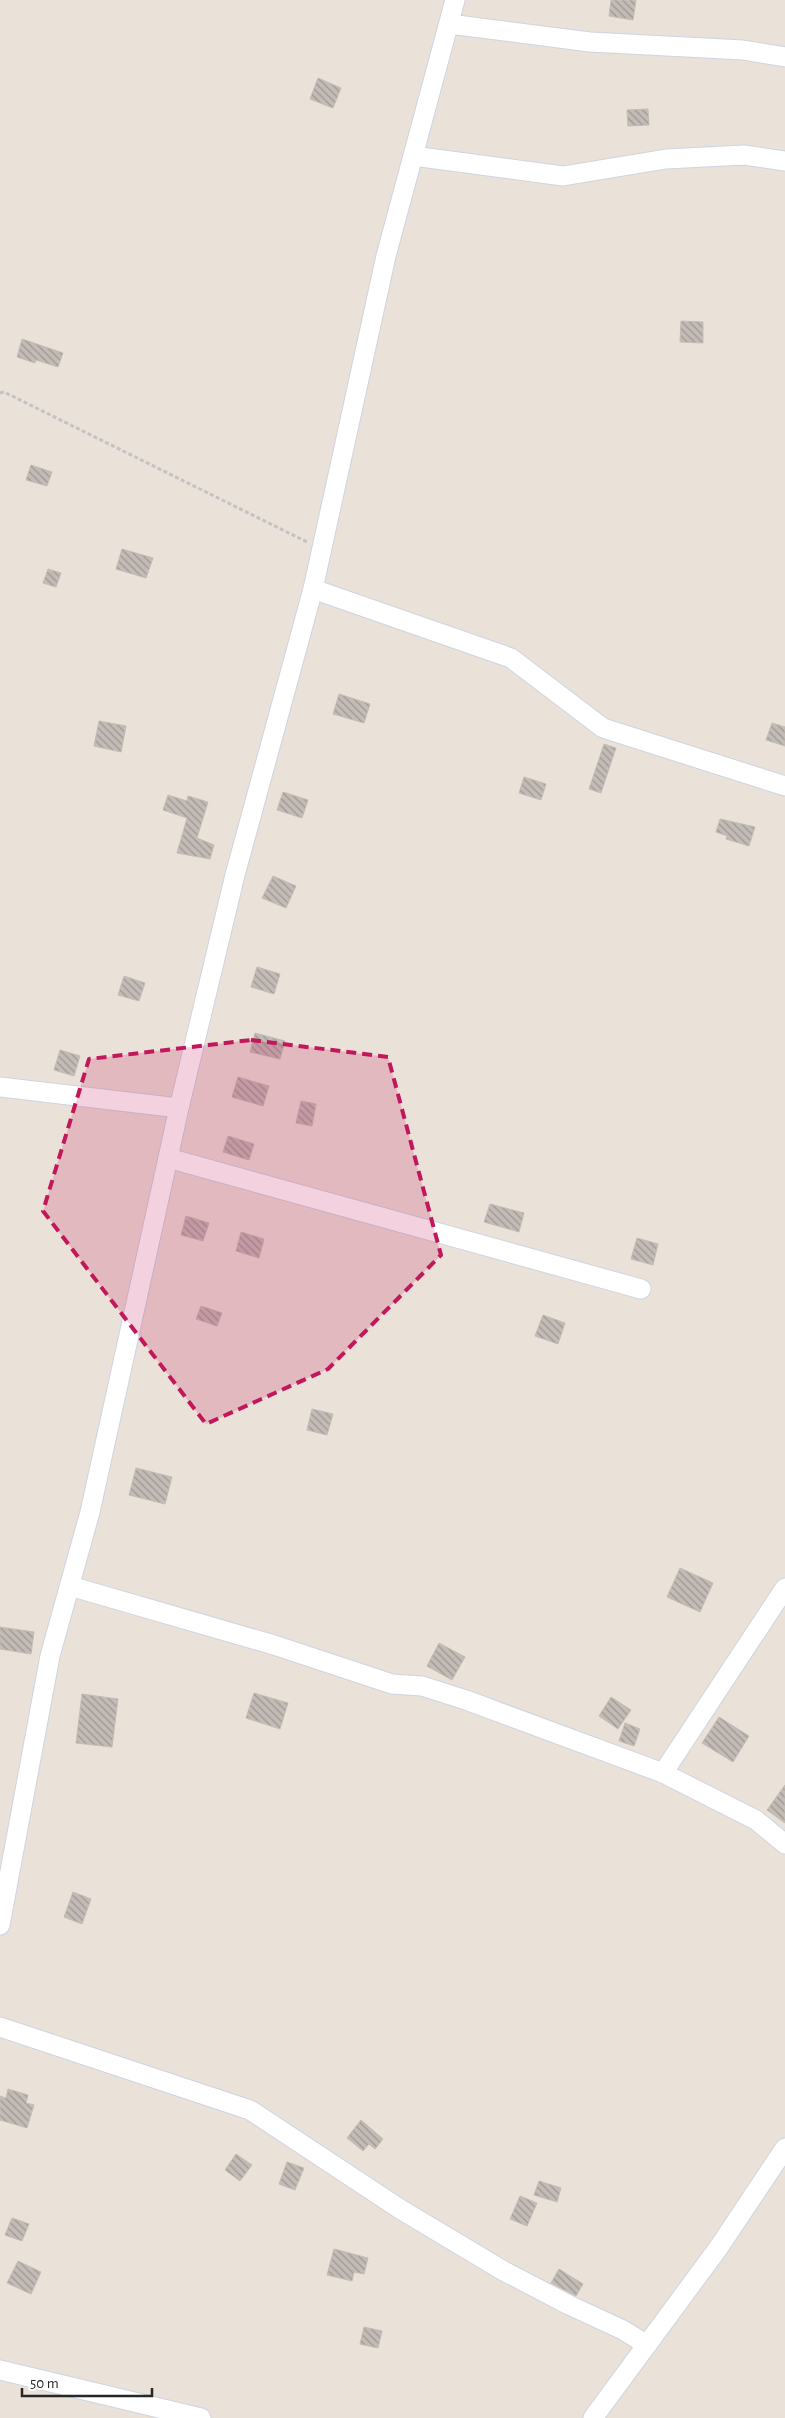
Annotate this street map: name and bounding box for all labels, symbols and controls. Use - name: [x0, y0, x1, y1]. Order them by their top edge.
- scale bar: [22, 2366, 152, 2398]
- text: 50 m: [30, 2376, 59, 2391]

